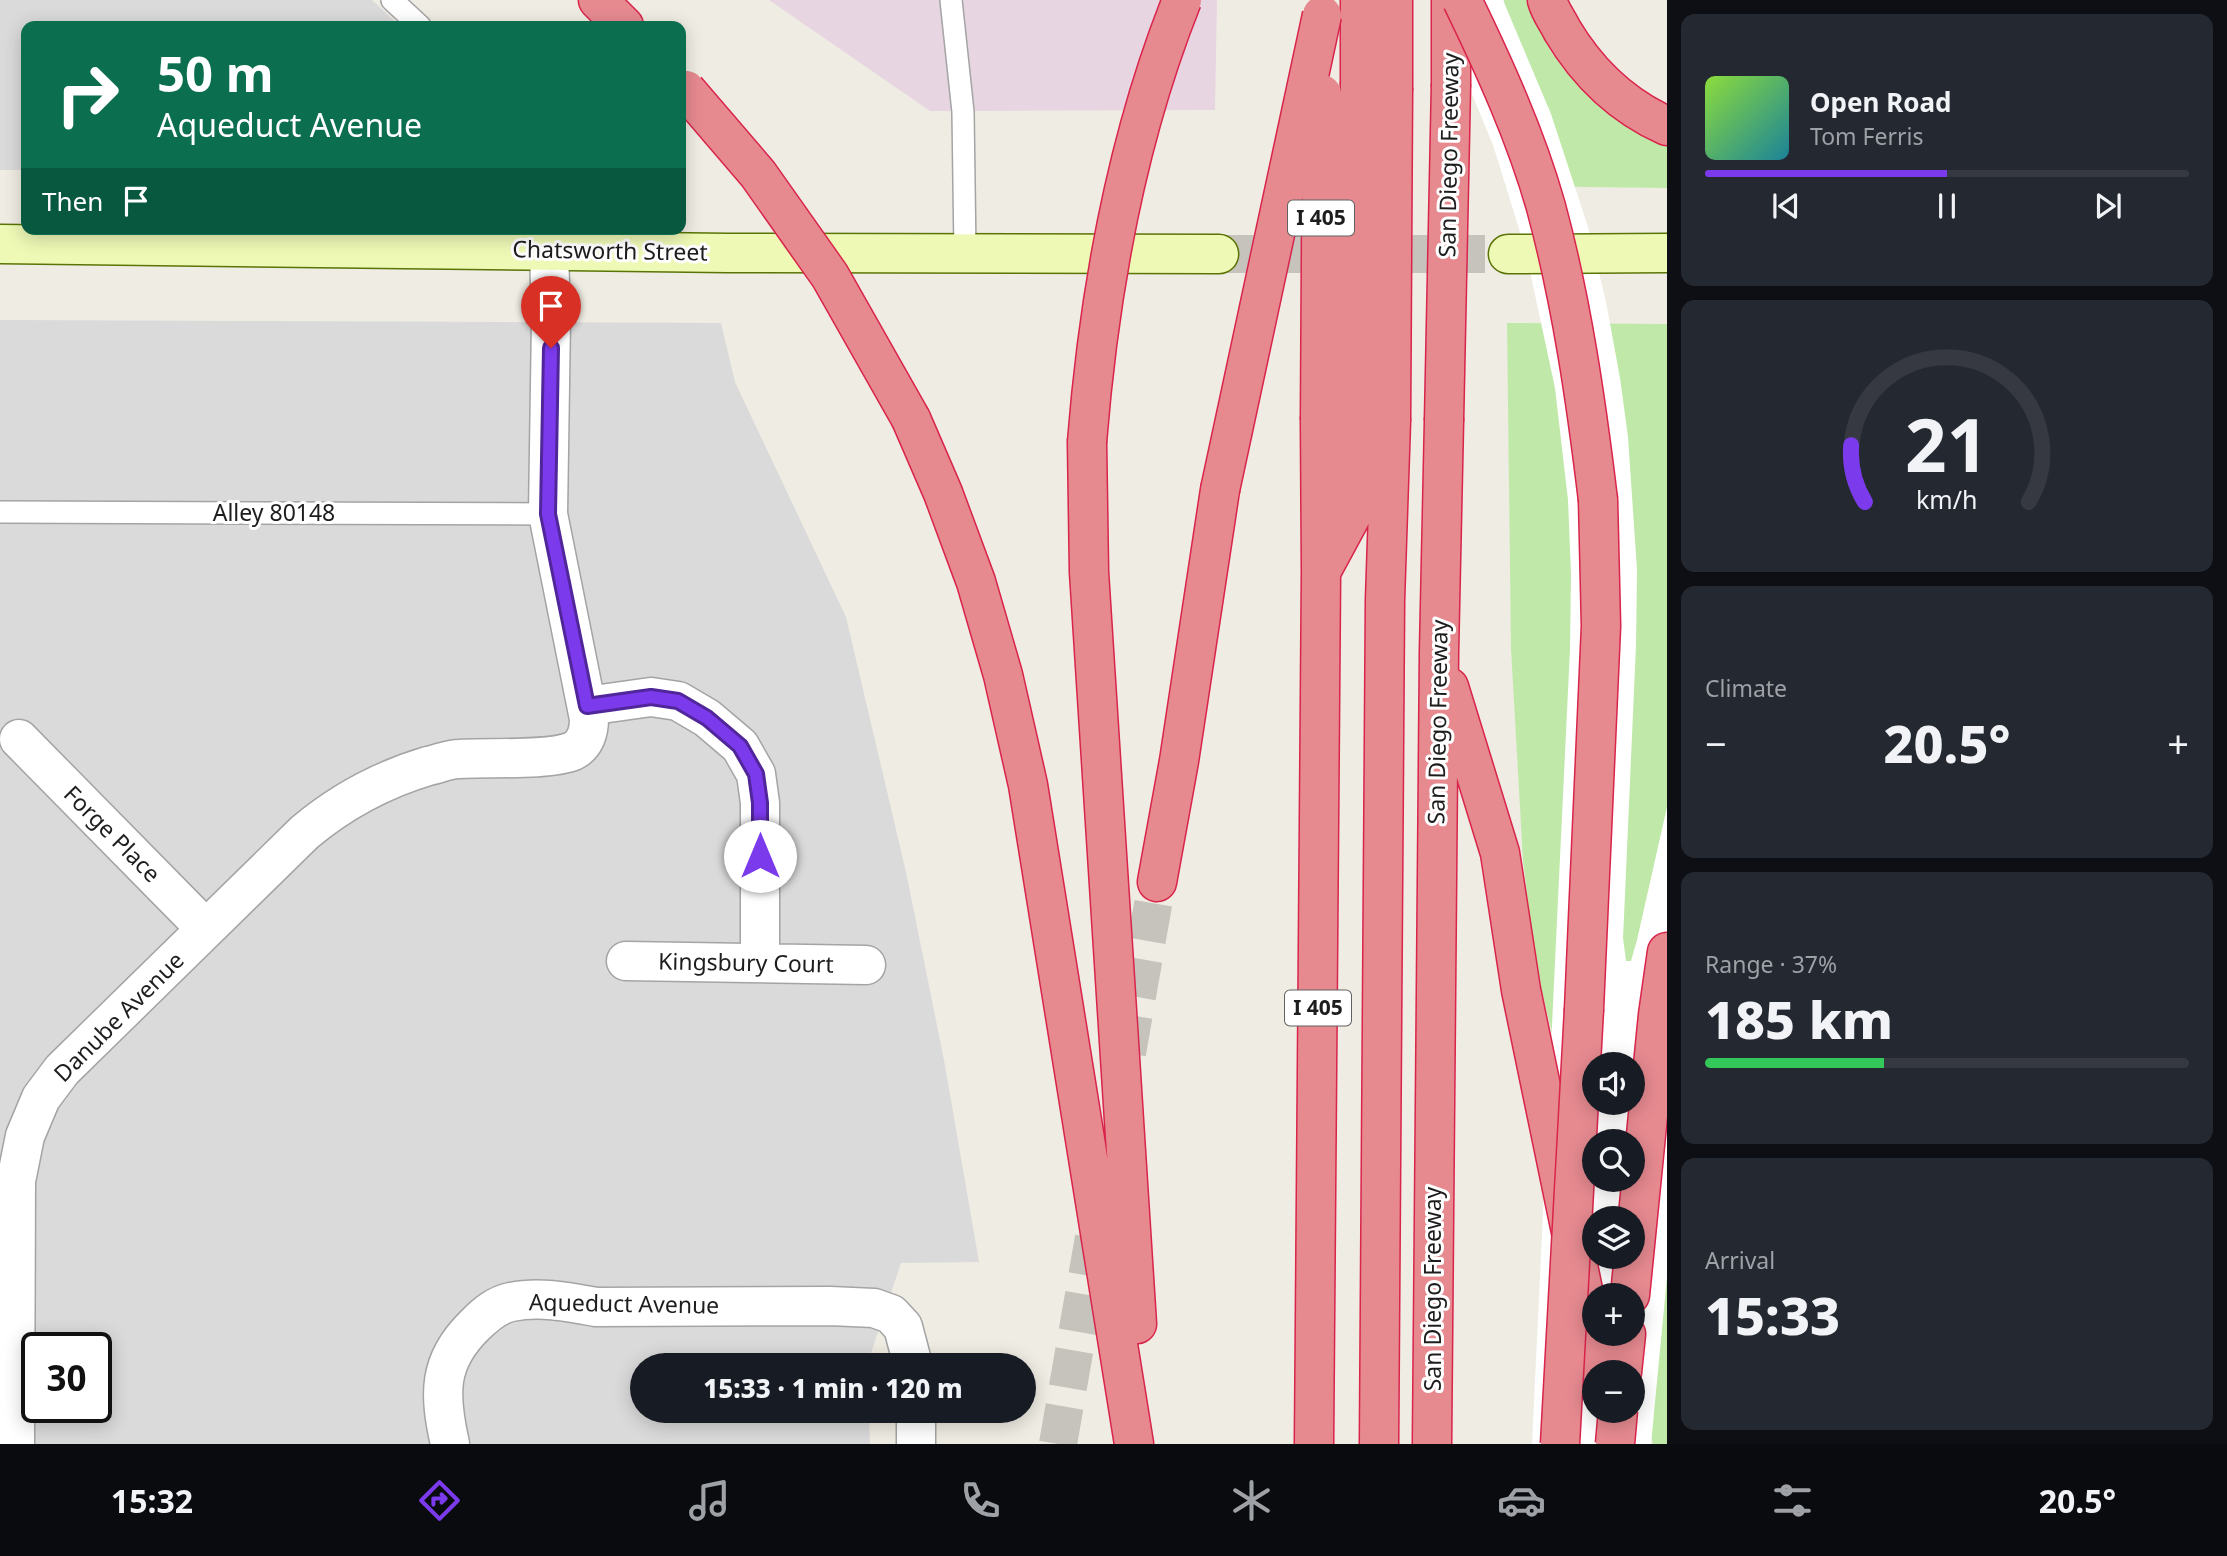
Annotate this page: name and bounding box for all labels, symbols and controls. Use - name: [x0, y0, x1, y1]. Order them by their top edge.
- text: 50 m: [157, 40, 274, 106]
- icon: right: [42, 49, 133, 140]
- street label: San Diego Freeway: [1430, 52, 1466, 258]
- text: Open Road: [1810, 84, 1952, 120]
- text: Aqueduct Avenue: [157, 103, 422, 146]
- text: Tom Ferris: [1810, 120, 1923, 152]
- icon: arrive: [117, 182, 155, 220]
- text: Then: [42, 183, 103, 219]
- icon: previous: [1767, 187, 1805, 225]
- icon: pause: [1928, 187, 1966, 225]
- icon: next: [2089, 187, 2127, 225]
- road number: I 405: [1288, 200, 1354, 235]
- street label: Chatsworth Street: [512, 232, 708, 268]
- pin: [521, 276, 581, 348]
- icon: arrive: [532, 287, 570, 325]
- text: 21: [1905, 394, 1989, 493]
- text: km/h: [1916, 482, 1978, 516]
- street label: Alley 80148: [213, 496, 335, 528]
- street label: San Diego Freeway: [1419, 619, 1455, 825]
- text: Climate: [1705, 672, 1787, 704]
- text: 20.5°: [1884, 707, 2010, 778]
- text: −: [1705, 717, 1727, 769]
- text: +: [2167, 717, 2189, 769]
- street label: Forge Place: [57, 778, 168, 889]
- position arrow: [723, 819, 797, 893]
- street label: Danube Avenue: [46, 944, 190, 1088]
- street label: Kingsbury Court: [658, 944, 834, 980]
- text: Range · 37%: [1705, 948, 1837, 980]
- text: 185 km: [1705, 983, 1893, 1054]
- road number: I 405: [1285, 990, 1351, 1026]
- map controls: [1582, 1052, 1645, 1423]
- button: sound: [1582, 1052, 1645, 1115]
- button: search: [1582, 1129, 1645, 1192]
- street label: San Diego Freeway: [1416, 1186, 1448, 1391]
- button: layers: [1582, 1206, 1645, 1269]
- text: Arrival: [1705, 1244, 1775, 1276]
- text: 15:33: [1705, 1279, 1840, 1350]
- button: +: [1582, 1283, 1645, 1346]
- street label: Aqueduct Avenue: [529, 1285, 720, 1321]
- speed limit sign: 30: [21, 1332, 112, 1423]
- button: −: [1582, 1360, 1645, 1423]
- text: 15:33 · 1 min · 120 m: [703, 1370, 963, 1406]
- icon: directions: [415, 1476, 464, 1525]
- icon: music: [685, 1476, 734, 1525]
- icon: phone: [956, 1476, 1005, 1525]
- icon: climate: [1227, 1476, 1276, 1525]
- icon: car: [1497, 1476, 1546, 1525]
- icon: filters: [1768, 1476, 1817, 1525]
- text: 15:32: [111, 1479, 193, 1522]
- text: 20.5°: [2039, 1479, 2116, 1522]

